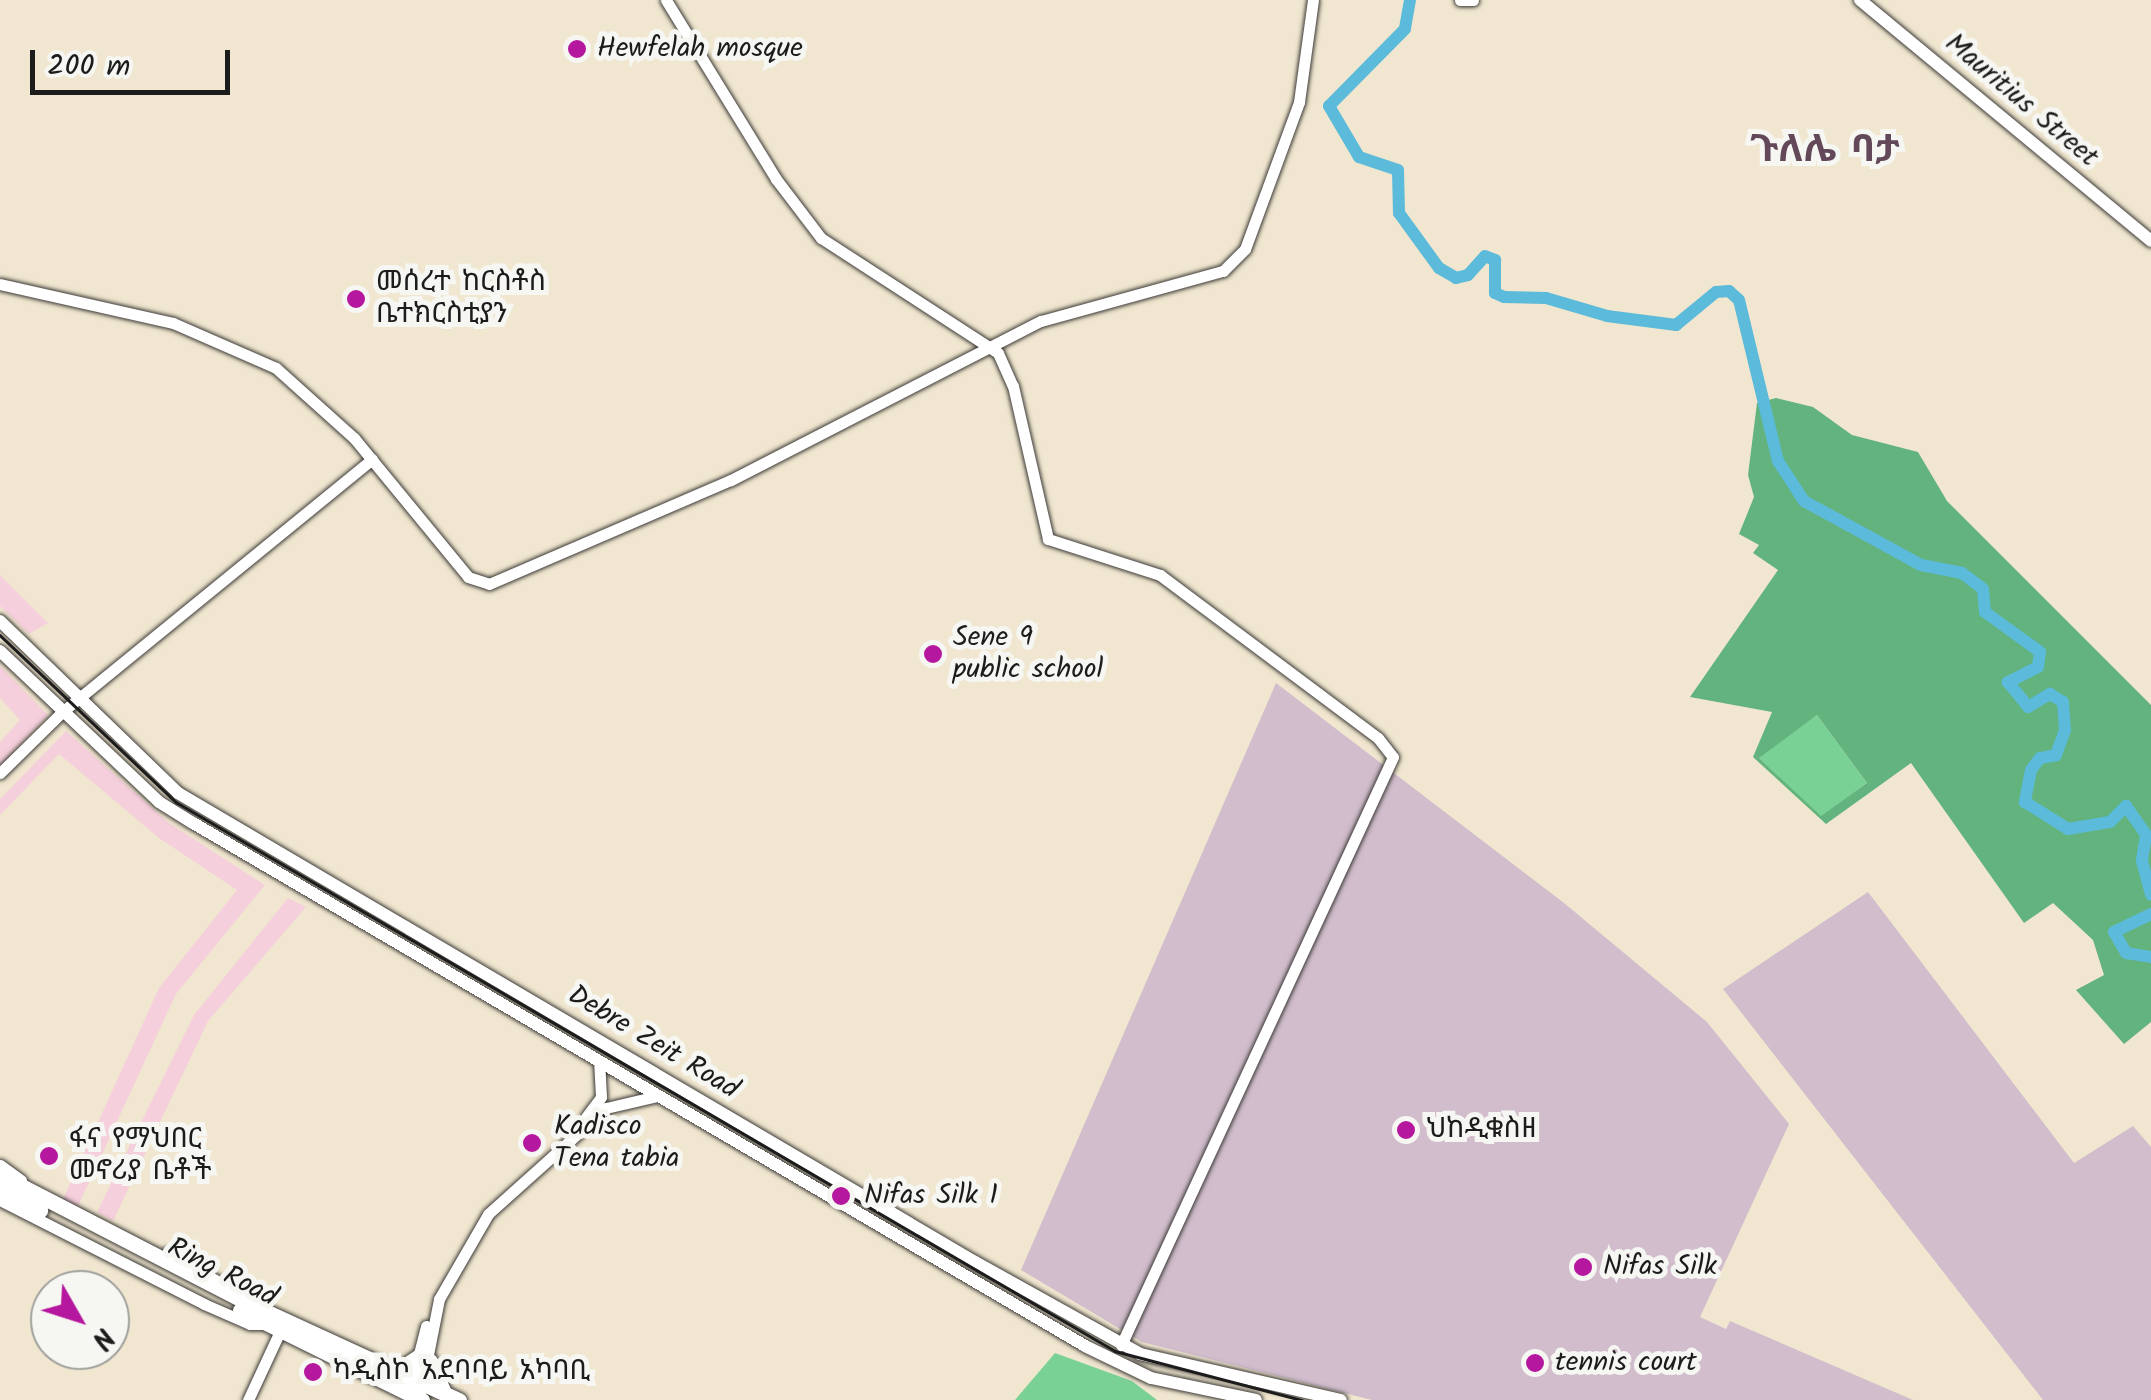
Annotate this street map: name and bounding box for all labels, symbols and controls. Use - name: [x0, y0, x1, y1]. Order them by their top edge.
- street label: Mauritius Street: [1938, 27, 2104, 175]
- scale bar: [35, 30, 235, 92]
- place label: Hewfelah mosque: [597, 32, 803, 66]
- marker: Hewfelah mosque: [566, 38, 588, 60]
- text: 200 m: [47, 43, 130, 91]
- district label: ጉለሌ ባታ: [1750, 129, 1900, 175]
- place label: መሰረተ ከርስቶስ ቤተክርስቲያን: [376, 266, 546, 332]
- marker: መሰረተ ከርስቶስ ቤተክርስቲያን: [345, 288, 367, 310]
- place label: Sene 9 public school: [953, 621, 1103, 687]
- marker: Sene 9 public school: [922, 643, 944, 665]
- street label: Debre Zeit Road: [562, 979, 744, 1107]
- place label: Kadisco Tena tabia: [554, 1110, 679, 1176]
- place label: ህከዲቁስዘ: [1426, 1113, 1537, 1147]
- marker: ህከዲቁስዘ: [1395, 1119, 1417, 1141]
- place label: ፋና የማህበር መኖሪያ ቤቶች: [69, 1123, 211, 1189]
- marker: Kadisco Tena tabia: [519, 1130, 545, 1156]
- marker: ፋና የማህበር መኖሪያ ቤቶች: [38, 1145, 60, 1167]
- place label: Nifas Silk 1: [864, 1179, 998, 1213]
- marker: Nifas Silk 1: [828, 1183, 854, 1209]
- street label: Ring Road: [162, 1231, 282, 1315]
- place label: Nifas Silk: [1603, 1250, 1717, 1284]
- marker: Nifas Silk: [1572, 1256, 1594, 1278]
- north arrow: [30, 1270, 130, 1370]
- text: N: [79, 1317, 125, 1359]
- place label: tennis court: [1555, 1346, 1697, 1380]
- marker: tennis court: [1524, 1352, 1546, 1374]
- place label: ካዲስኮ አደባባይ አካባቢ: [333, 1355, 590, 1389]
- marker: ካዲስኮ አደባባይ አካባቢ: [302, 1361, 324, 1383]

